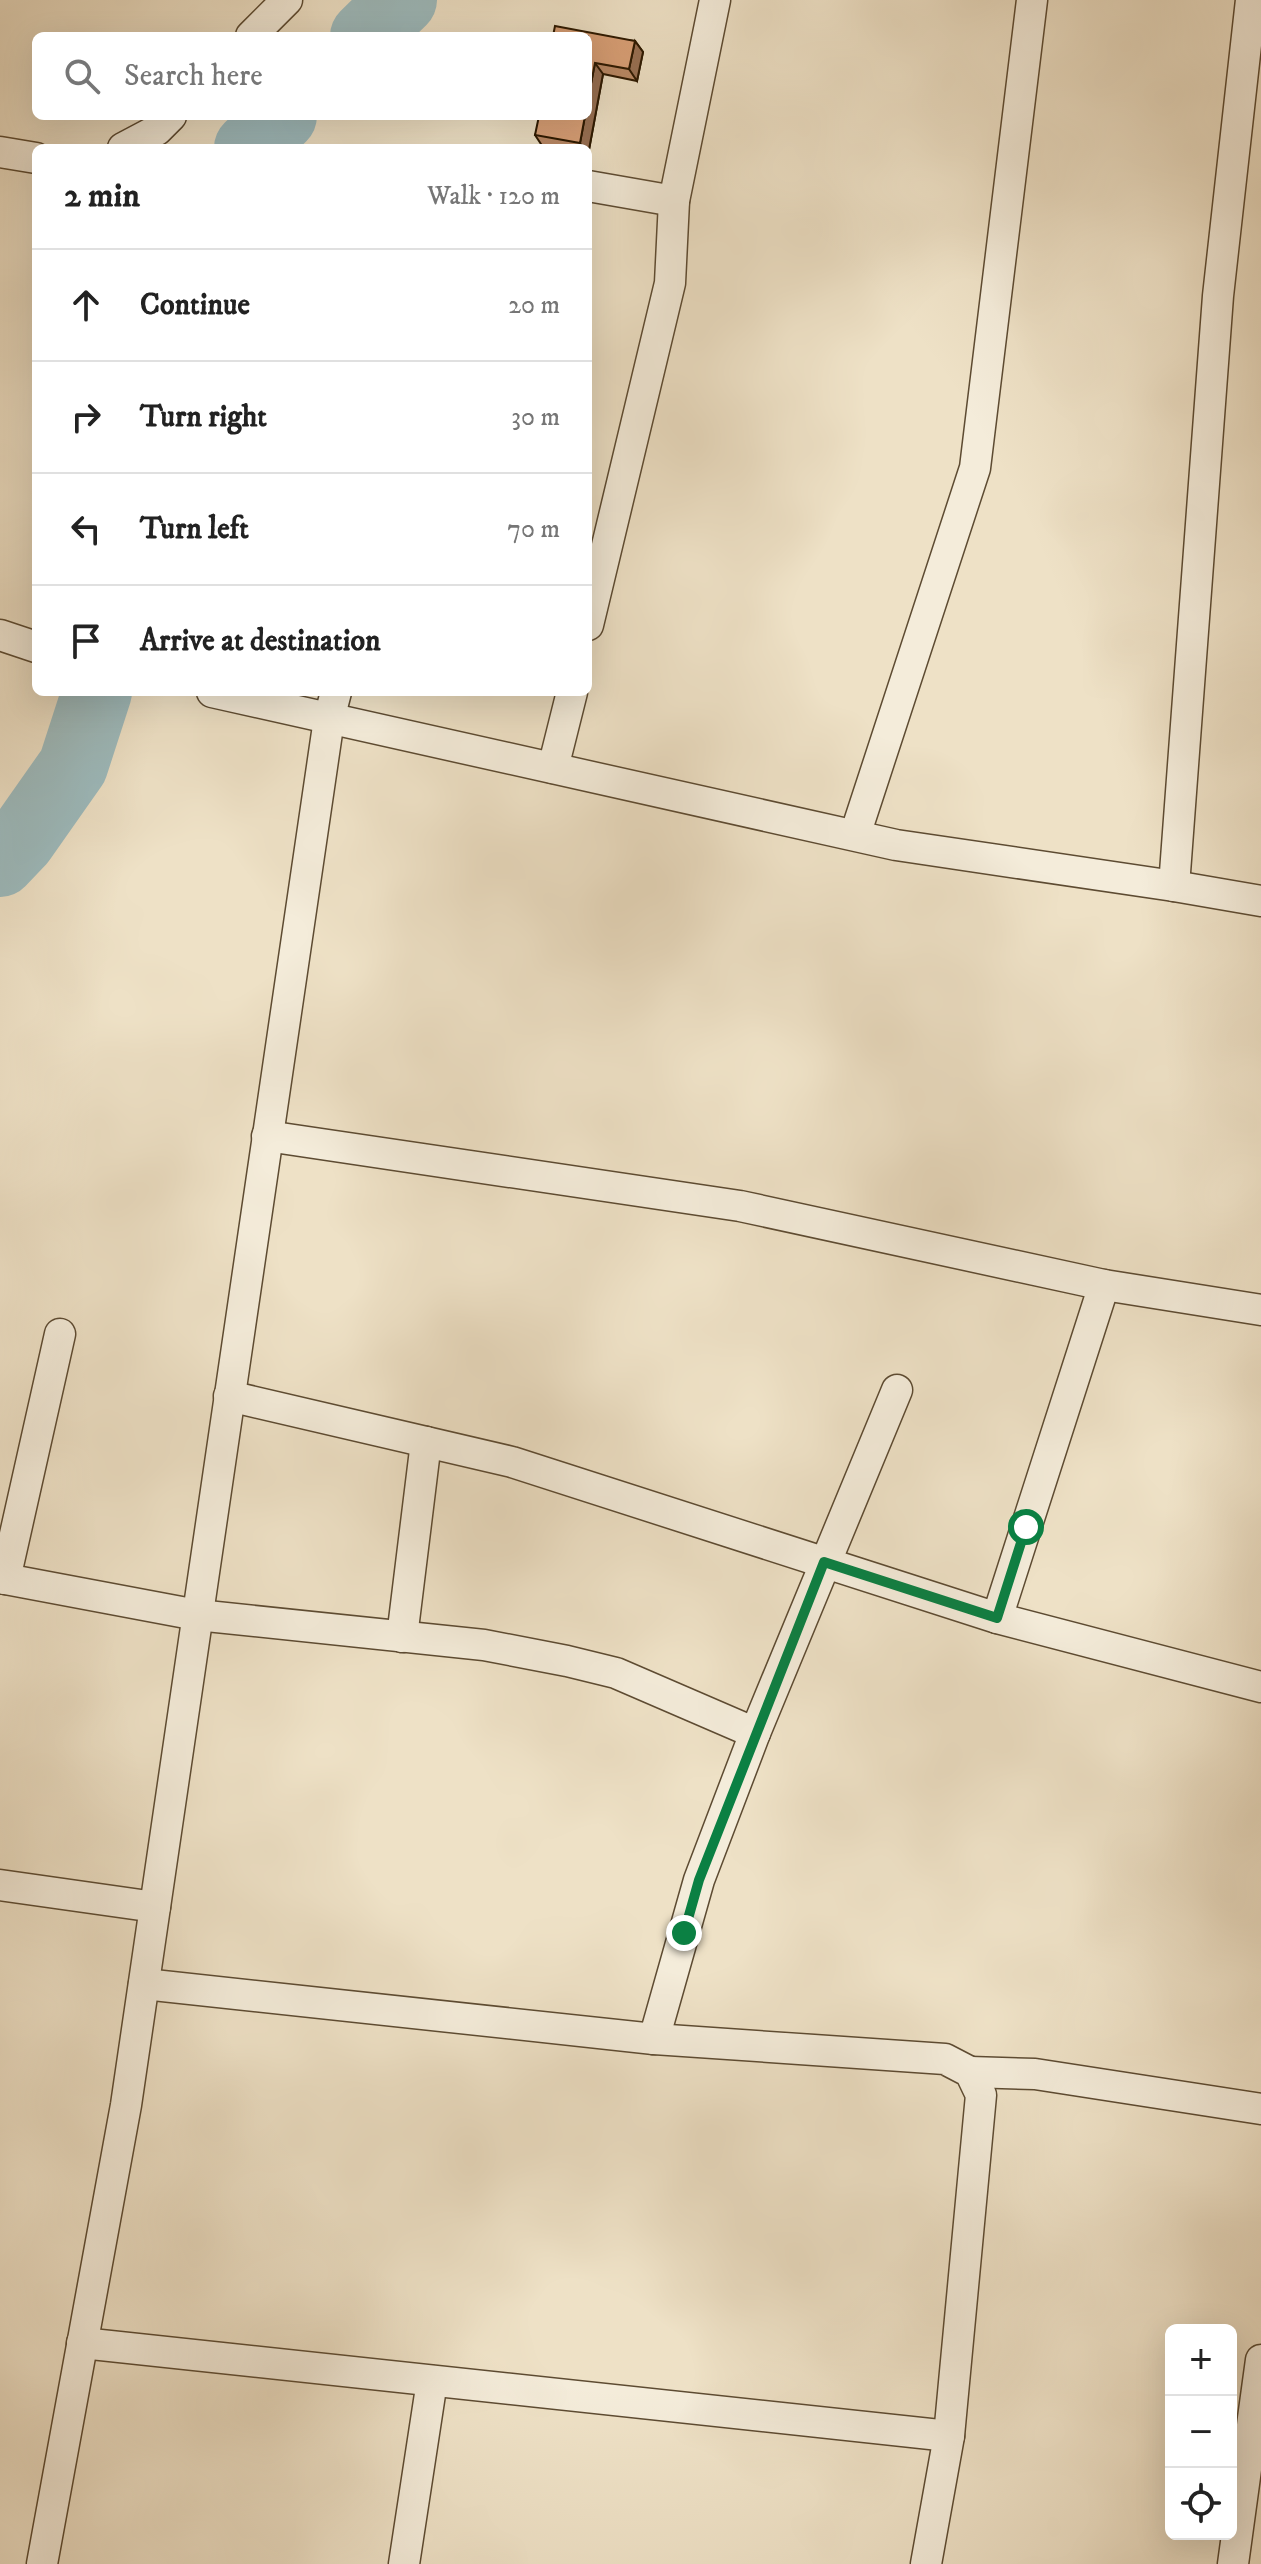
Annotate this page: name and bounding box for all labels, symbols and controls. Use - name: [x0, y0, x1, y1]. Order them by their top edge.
- search box: [32, 32, 592, 120]
- icon: search: [60, 54, 104, 98]
- text: Search here: [124, 58, 263, 95]
- text: 2 min: [64, 175, 140, 217]
- text: Walk · 120 m: [427, 180, 560, 213]
- icon: ahead: [64, 283, 108, 327]
- text: Continue: [140, 287, 250, 324]
- text: 20 m: [508, 289, 560, 322]
- icon: right: [64, 395, 108, 439]
- text: Turn right: [140, 399, 267, 436]
- text: 30 m: [511, 401, 560, 434]
- icon: left: [64, 507, 108, 551]
- text: Turn left: [140, 511, 249, 548]
- text: 70 m: [507, 513, 560, 546]
- icon: arrive: [64, 619, 108, 663]
- text: Arrive at destination: [140, 623, 381, 660]
- route start: [1008, 1509, 1044, 1545]
- route end: [666, 1915, 702, 1951]
- map controls: [1165, 2324, 1237, 2540]
- button: +: [1165, 2324, 1237, 2396]
- button: −: [1165, 2396, 1237, 2468]
- button: locate: [1165, 2468, 1237, 2540]

